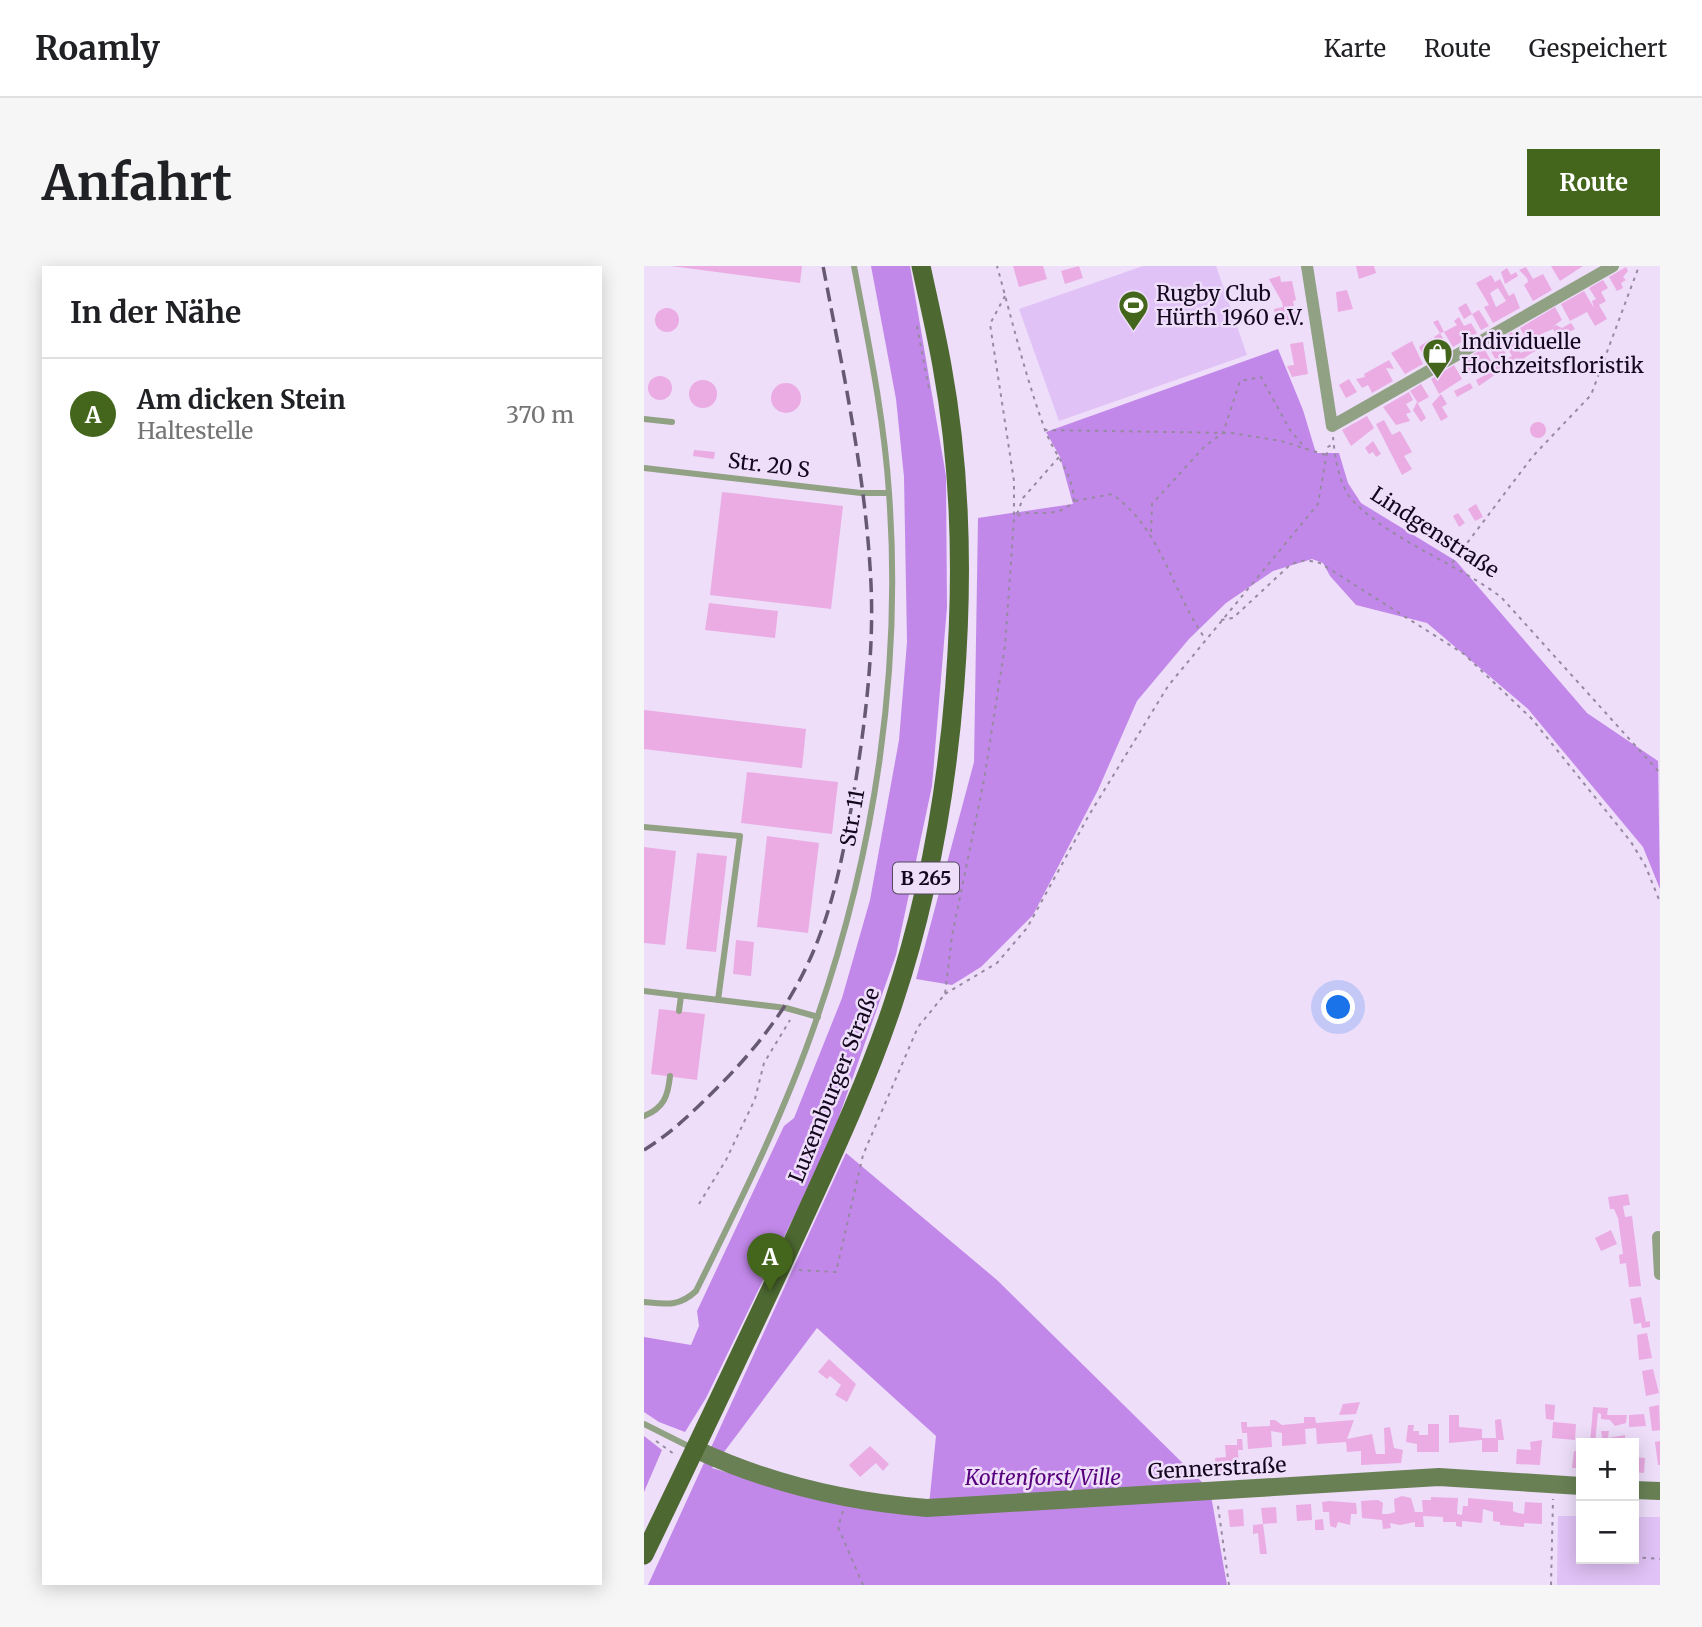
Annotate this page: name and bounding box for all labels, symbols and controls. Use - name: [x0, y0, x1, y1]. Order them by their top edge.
- text: Roamly: [35, 28, 160, 69]
- text: Karte: [1324, 33, 1386, 64]
- text: Route: [1424, 33, 1491, 64]
- text: Gespeichert: [1529, 33, 1667, 64]
- button: Route: [1527, 149, 1660, 216]
- text: Anfahrt: [42, 152, 232, 213]
- place label: Rugby Club Hürth 1960 e.V.: [1156, 280, 1304, 331]
- sports icon: Rugby Club Hürth 1960 e.V.: [1116, 288, 1150, 332]
- text: In der Nähe: [70, 293, 241, 331]
- place label: Individuelle Hochzeitsfloristik: [1461, 328, 1644, 379]
- shop icon: Individuelle Hochzeitsfloristik: [1421, 336, 1455, 380]
- text: Am dicken Stein: [137, 383, 346, 416]
- text: A: [85, 400, 101, 429]
- text: 370 m: [506, 400, 574, 429]
- text: Haltestelle: [137, 416, 253, 445]
- street label: Str. 20 S: [727, 447, 811, 483]
- street label: Lindgenstraße: [1366, 480, 1504, 584]
- street label: Str. 11: [834, 787, 870, 849]
- road number: B 265: [893, 862, 959, 894]
- street label: Luxemburger Straße: [782, 983, 886, 1187]
- your location: [1321, 990, 1355, 1024]
- pin: A: [747, 1233, 793, 1291]
- map controls: [1576, 1438, 1639, 1564]
- button: +: [1576, 1438, 1639, 1501]
- street label: Gennerstraße: [1147, 1451, 1287, 1485]
- park label: Kottenforst/Ville: [964, 1464, 1121, 1491]
- button: −: [1576, 1501, 1639, 1564]

